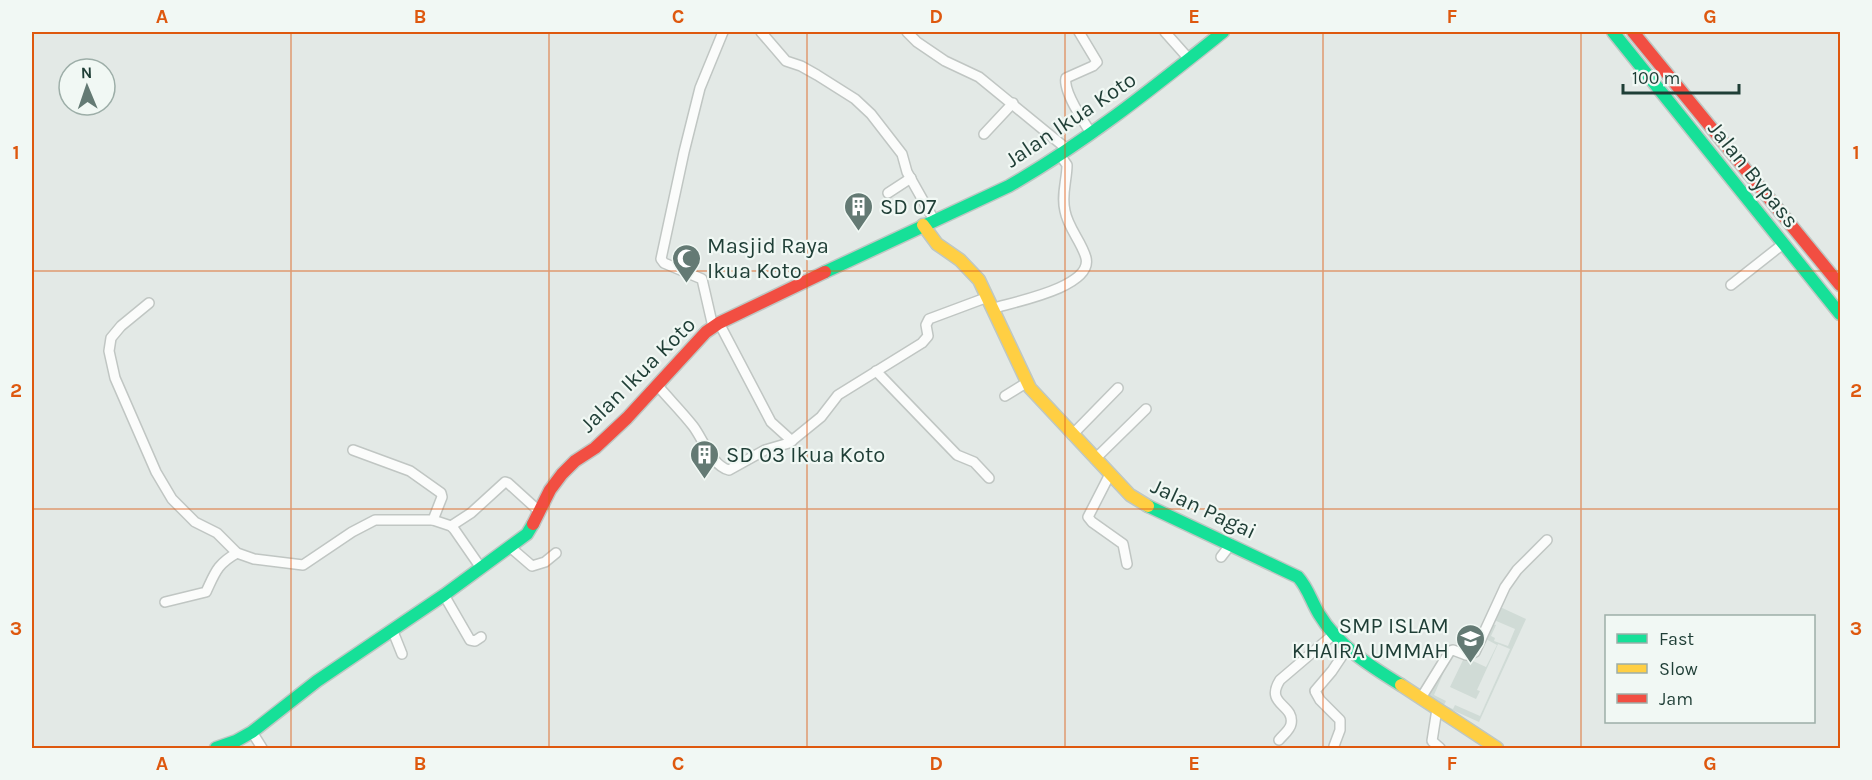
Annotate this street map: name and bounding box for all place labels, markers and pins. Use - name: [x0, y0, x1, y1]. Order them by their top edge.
- building icon: SD 07: [843, 190, 875, 232]
- place label: SD 07: [880, 194, 936, 220]
- place label: Masjid Raya Ikua Koto: [707, 233, 829, 284]
- mosque icon: Masjid Raya Ikua Koto: [670, 242, 702, 284]
- building icon: SD 03 Ikua Koto: [689, 438, 721, 480]
- place label: SD 03 Ikua Koto: [726, 442, 885, 468]
- place label: SMP ISLAM KHAIRA UMMAH: [1292, 613, 1449, 664]
- school or university icon: SMP ISLAM KHAIRA UMMAH: [1454, 622, 1486, 664]

